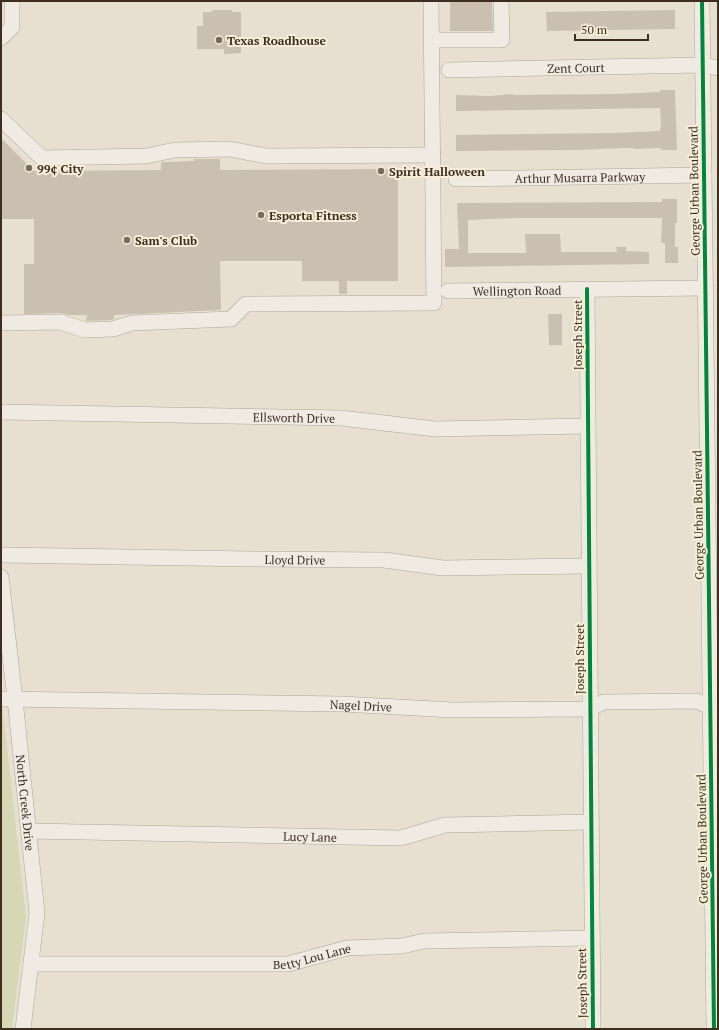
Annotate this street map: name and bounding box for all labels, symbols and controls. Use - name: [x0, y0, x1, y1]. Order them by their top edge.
- scale bar: [575, 16, 648, 42]
- text: 50 m: [581, 22, 608, 37]
- place label: Texas Roadhouse: [227, 33, 326, 48]
- marker: Texas Roadhouse: [214, 35, 224, 45]
- street label: Zent Court: [547, 59, 605, 76]
- street label: George Urban Boulevard: [685, 126, 703, 256]
- place label: 99¢ City: [37, 161, 84, 176]
- marker: 99¢ City: [24, 163, 34, 173]
- place label: Spirit Halloween: [389, 164, 485, 179]
- marker: Spirit Halloween: [376, 166, 386, 176]
- street label: Arthur Musarra Parkway: [515, 168, 646, 186]
- place label: Esporta Fitness: [269, 208, 357, 223]
- marker: Esporta Fitness: [256, 210, 266, 220]
- place label: Sam's Club: [135, 233, 197, 248]
- marker: Sam's Club: [122, 235, 132, 245]
- street label: Wellington Road: [473, 282, 562, 298]
- street label: Joseph Street: [570, 299, 585, 370]
- street label: Ellsworth Drive: [253, 409, 335, 425]
- street label: George Urban Boulevard: [689, 450, 707, 580]
- street label: Lloyd Drive: [264, 552, 325, 567]
- street label: Joseph Street: [572, 623, 587, 694]
- street label: Nagel Drive: [330, 696, 393, 714]
- street label: North Creek Drive: [13, 754, 38, 852]
- street label: George Urban Boulevard: [693, 774, 711, 904]
- street label: Lucy Lane: [283, 828, 337, 844]
- street label: Betty Lou Lane: [273, 940, 351, 972]
- street label: Joseph Street: [574, 947, 590, 1018]

